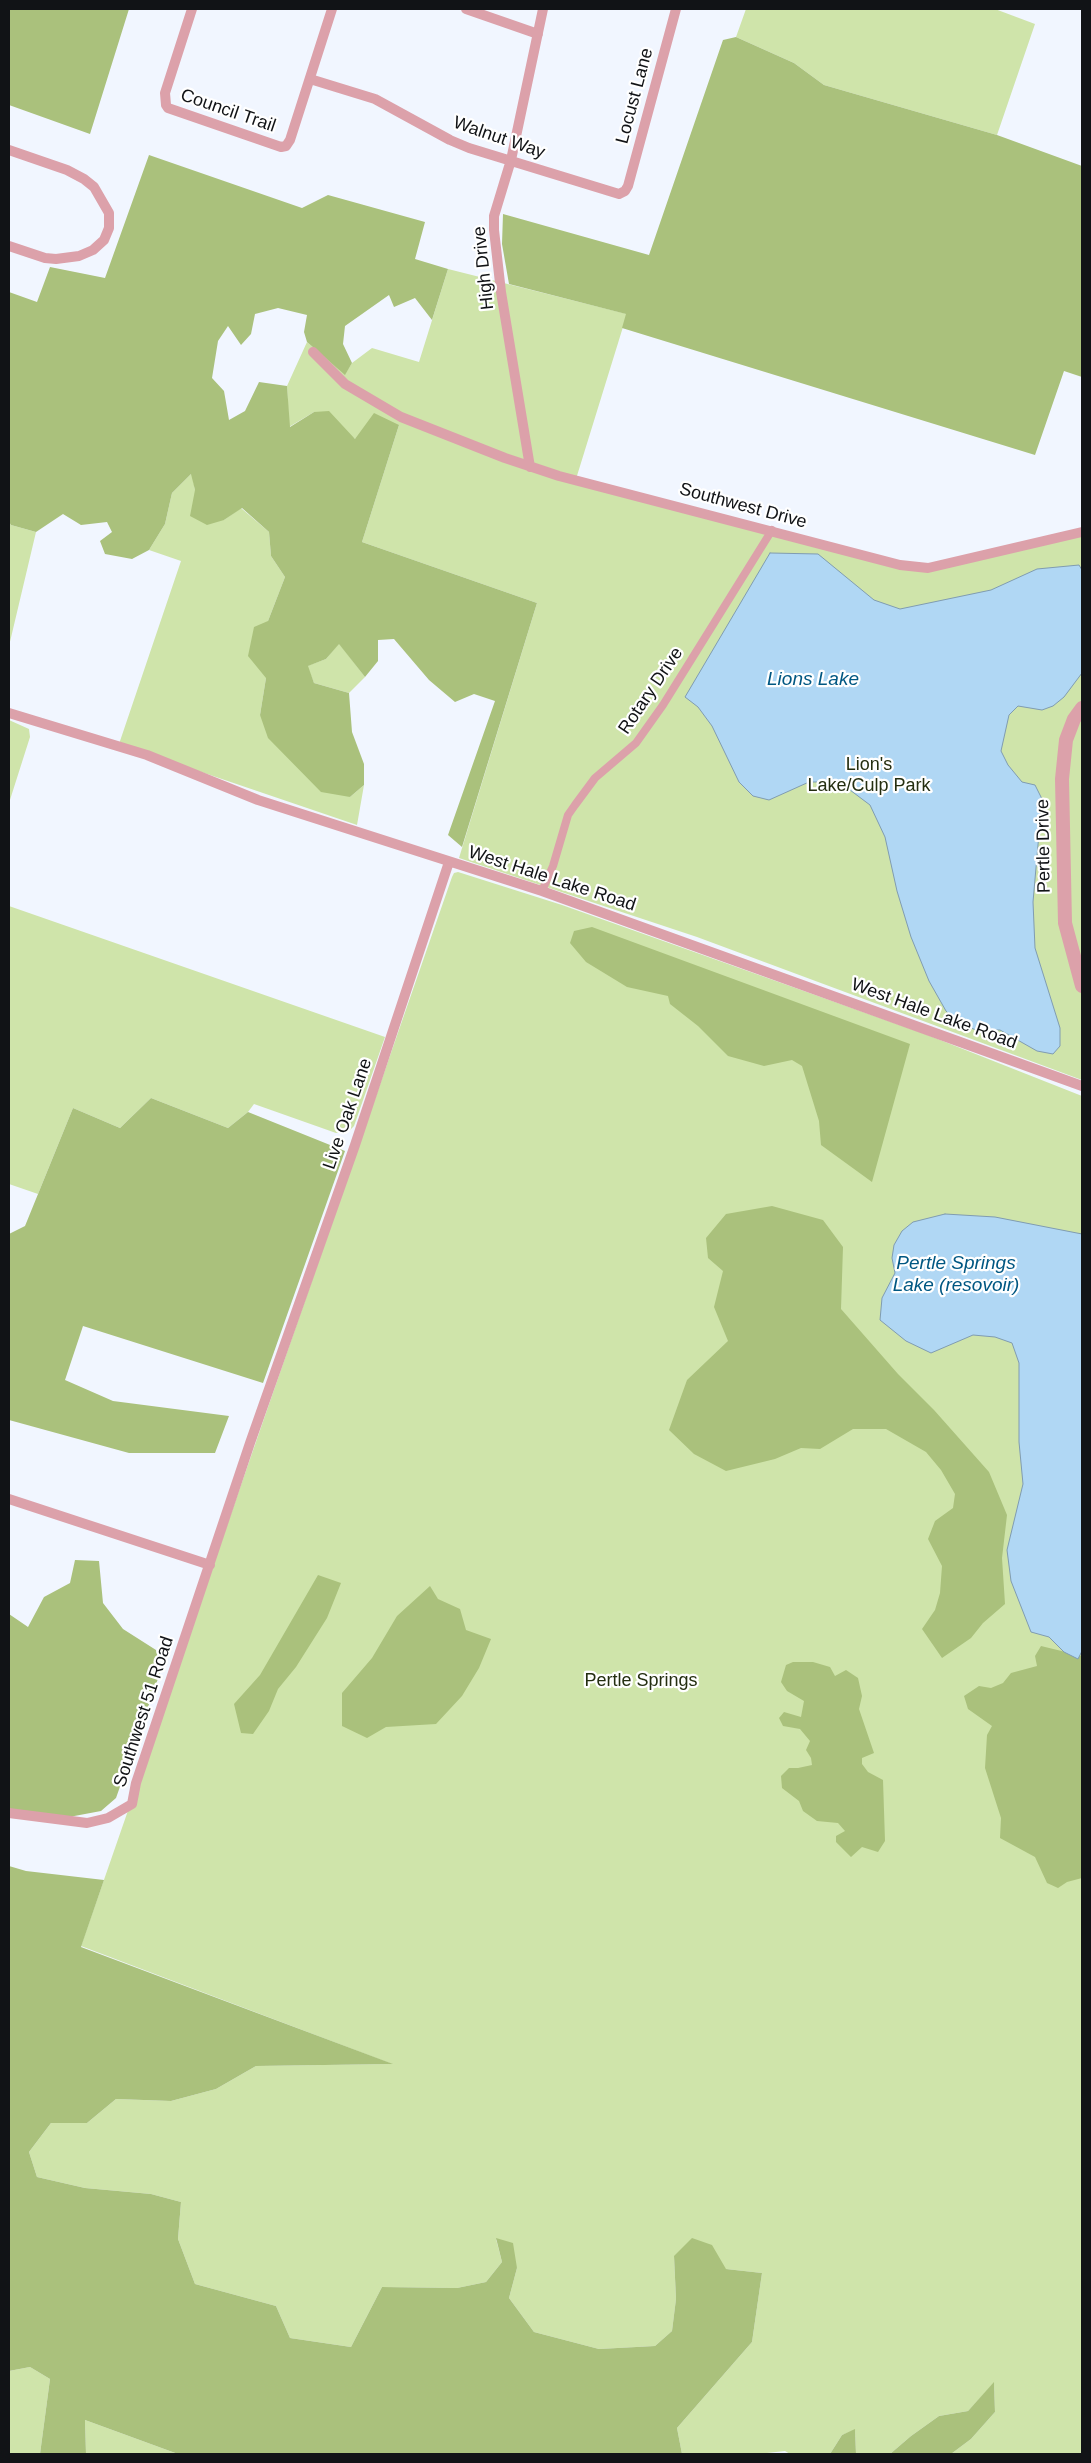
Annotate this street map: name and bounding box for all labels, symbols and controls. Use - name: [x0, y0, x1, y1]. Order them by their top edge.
- street label: Locust Lane: [612, 46, 658, 146]
- street label: Council Trail: [178, 85, 278, 137]
- street label: Walnut Way: [450, 112, 548, 164]
- street label: High Drive: [469, 225, 499, 311]
- street label: Southwest Drive: [677, 479, 809, 533]
- street label: Rotary Drive: [614, 644, 688, 738]
- water label: Lions Lake: [767, 669, 859, 691]
- park label: Lion's Lake/Culp Park: [807, 754, 931, 796]
- street label: Pertle Drive: [1032, 799, 1056, 893]
- street label: West Hale Lake Road: [466, 842, 638, 916]
- street label: West Hale Lake Road: [848, 974, 1020, 1054]
- street label: Live Oak Lane: [319, 1056, 377, 1172]
- water label: Pertle Springs Lake (resovoir): [893, 1253, 1019, 1297]
- street label: Southwest 51 Road: [109, 1634, 179, 1790]
- park label: Pertle Springs: [584, 1670, 698, 1692]

